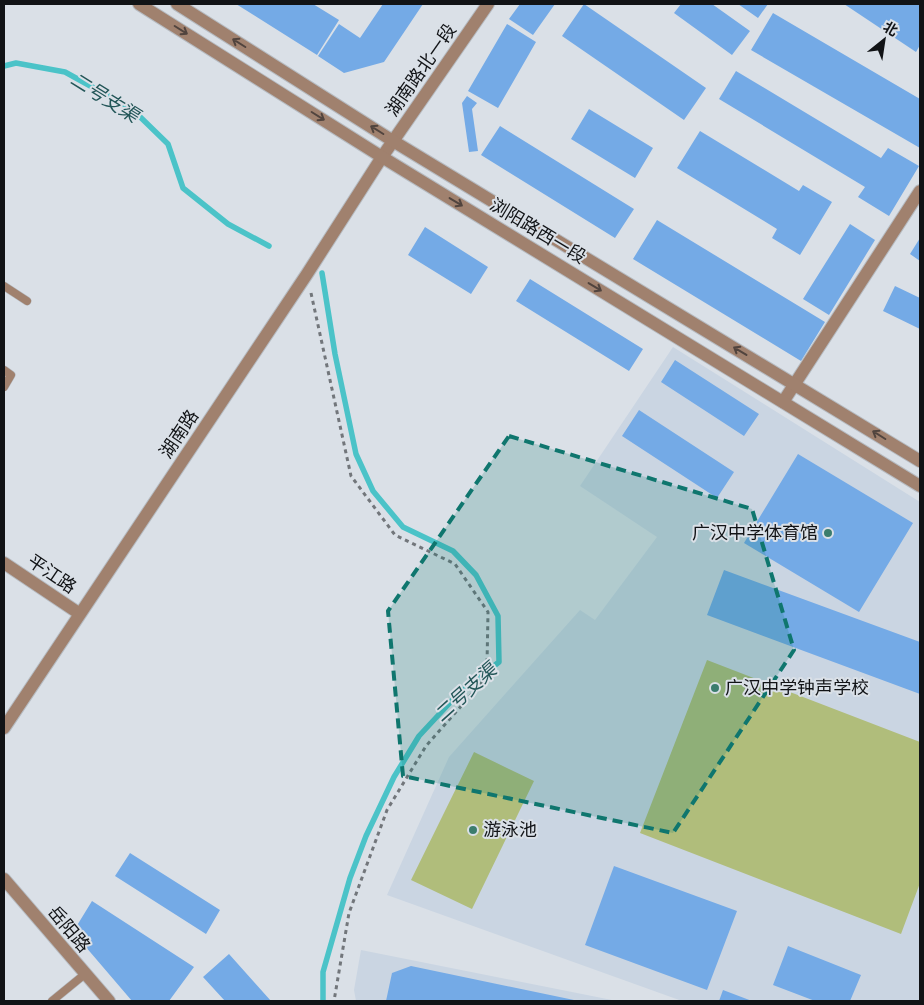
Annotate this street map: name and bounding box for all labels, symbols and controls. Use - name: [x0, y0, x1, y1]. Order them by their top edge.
- north arrow: [859, 15, 909, 65]
- text: 北: [880, 17, 901, 39]
- street label: 湖南路北一段: [380, 19, 460, 120]
- one-way arrow: [173, 25, 187, 35]
- one-way arrow: [233, 38, 247, 48]
- water label: 二号支渠: [67, 67, 146, 128]
- one-way arrow: [311, 111, 325, 122]
- one-way arrow: [370, 125, 384, 135]
- street label: 浏阳路西一段: [487, 193, 590, 267]
- one-way arrow: [449, 197, 463, 207]
- one-way arrow: [587, 282, 601, 292]
- one-way arrow: [734, 345, 748, 355]
- street label: 湖南路: [154, 405, 202, 462]
- one-way arrow: [872, 430, 886, 440]
- place label: 广汉中学体育馆: [692, 521, 818, 543]
- marker: 广汉中学体育馆: [822, 527, 834, 539]
- street label: 平江路: [24, 549, 81, 597]
- water label: 二号支渠: [429, 656, 503, 726]
- place label: 广汉中学钟声学校: [725, 676, 869, 698]
- marker: 广汉中学钟声学校: [709, 682, 721, 694]
- place label: 游泳池: [483, 818, 537, 840]
- marker: 游泳池: [467, 824, 479, 836]
- street label: 岳阳路: [44, 901, 96, 956]

